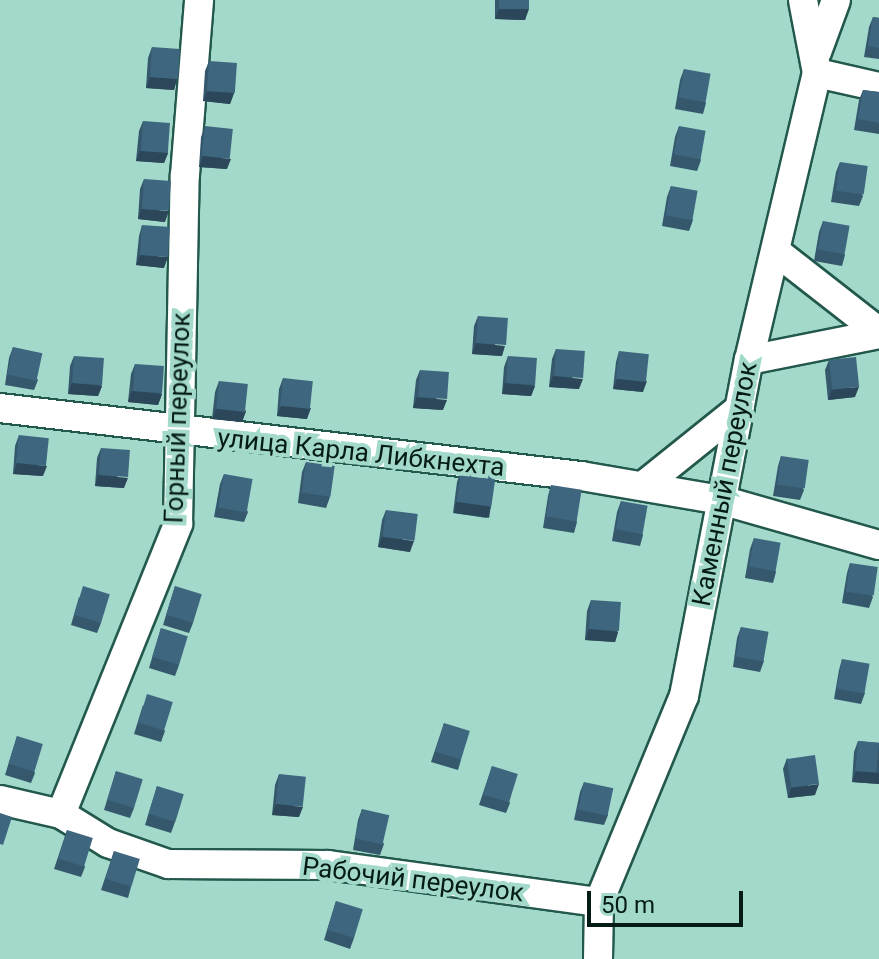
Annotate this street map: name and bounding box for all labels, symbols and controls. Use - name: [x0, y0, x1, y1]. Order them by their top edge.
- street label: Горный переулок: [159, 312, 197, 524]
- street label: Каменный переулок: [686, 359, 764, 609]
- street label: улица Карла Либкнехта: [216, 422, 506, 484]
- street label: Рабочий переулок: [300, 851, 526, 909]
- scale bar: [591, 875, 747, 925]
- text: 50 m: [601, 891, 655, 919]

